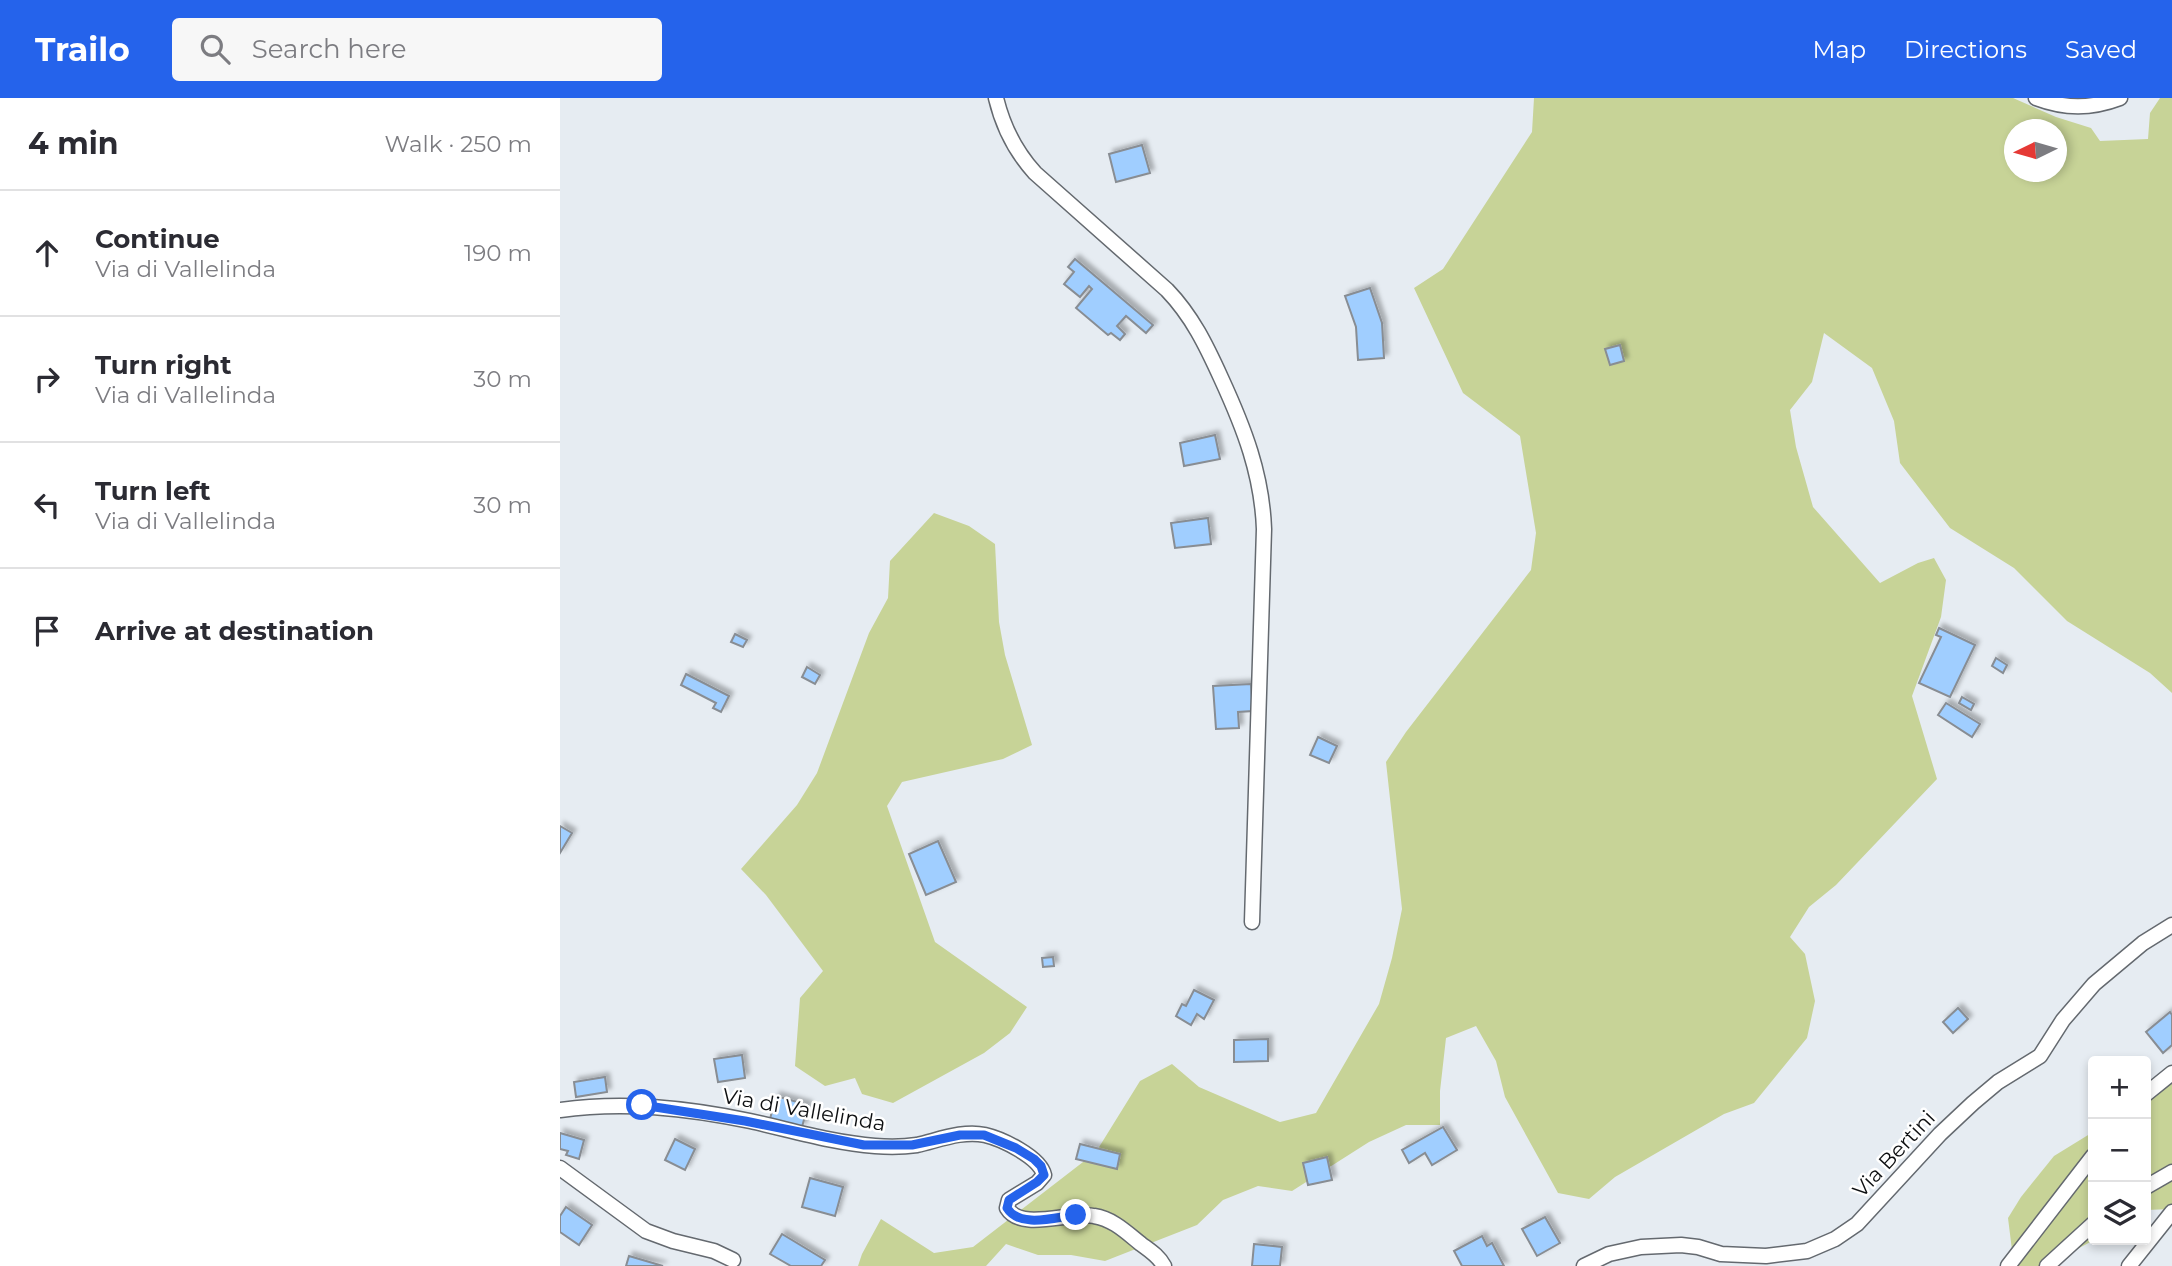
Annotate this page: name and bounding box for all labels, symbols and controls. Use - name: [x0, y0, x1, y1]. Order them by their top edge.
- search box: [172, 18, 662, 81]
- text: Trailo: [35, 29, 130, 69]
- icon: search: [196, 30, 234, 68]
- text: Search here: [252, 33, 406, 65]
- text: Map: [1813, 35, 1866, 64]
- text: Directions: [1904, 35, 2027, 64]
- text: Saved: [2065, 35, 2137, 64]
- north arrow: [2004, 119, 2067, 182]
- text: 4 min: [28, 125, 118, 162]
- text: Walk · 250 m: [385, 130, 532, 158]
- text: Continue: [95, 223, 220, 255]
- icon: ahead: [28, 234, 66, 272]
- text: 190 m: [464, 239, 532, 267]
- text: Via di Vallelinda: [95, 255, 276, 283]
- text: Turn right: [95, 349, 231, 381]
- icon: right: [28, 360, 66, 398]
- text: 30 m: [473, 365, 532, 393]
- text: Via di Vallelinda: [95, 381, 276, 409]
- text: Turn left: [95, 475, 211, 507]
- icon: left: [28, 486, 66, 524]
- text: 30 m: [473, 491, 532, 519]
- text: Via di Vallelinda: [95, 507, 276, 535]
- icon: arrive: [28, 612, 66, 650]
- text: Arrive at destination: [95, 615, 374, 647]
- map controls: [2088, 1056, 2151, 1245]
- button: +: [2088, 1056, 2151, 1119]
- street label: Via di Vallelinda: [721, 1083, 888, 1136]
- route start: [626, 1089, 657, 1120]
- street label: Via Bertini: [1847, 1105, 1940, 1202]
- button: −: [2088, 1119, 2151, 1182]
- button: layers: [2088, 1182, 2151, 1245]
- route end: [1060, 1199, 1091, 1230]

